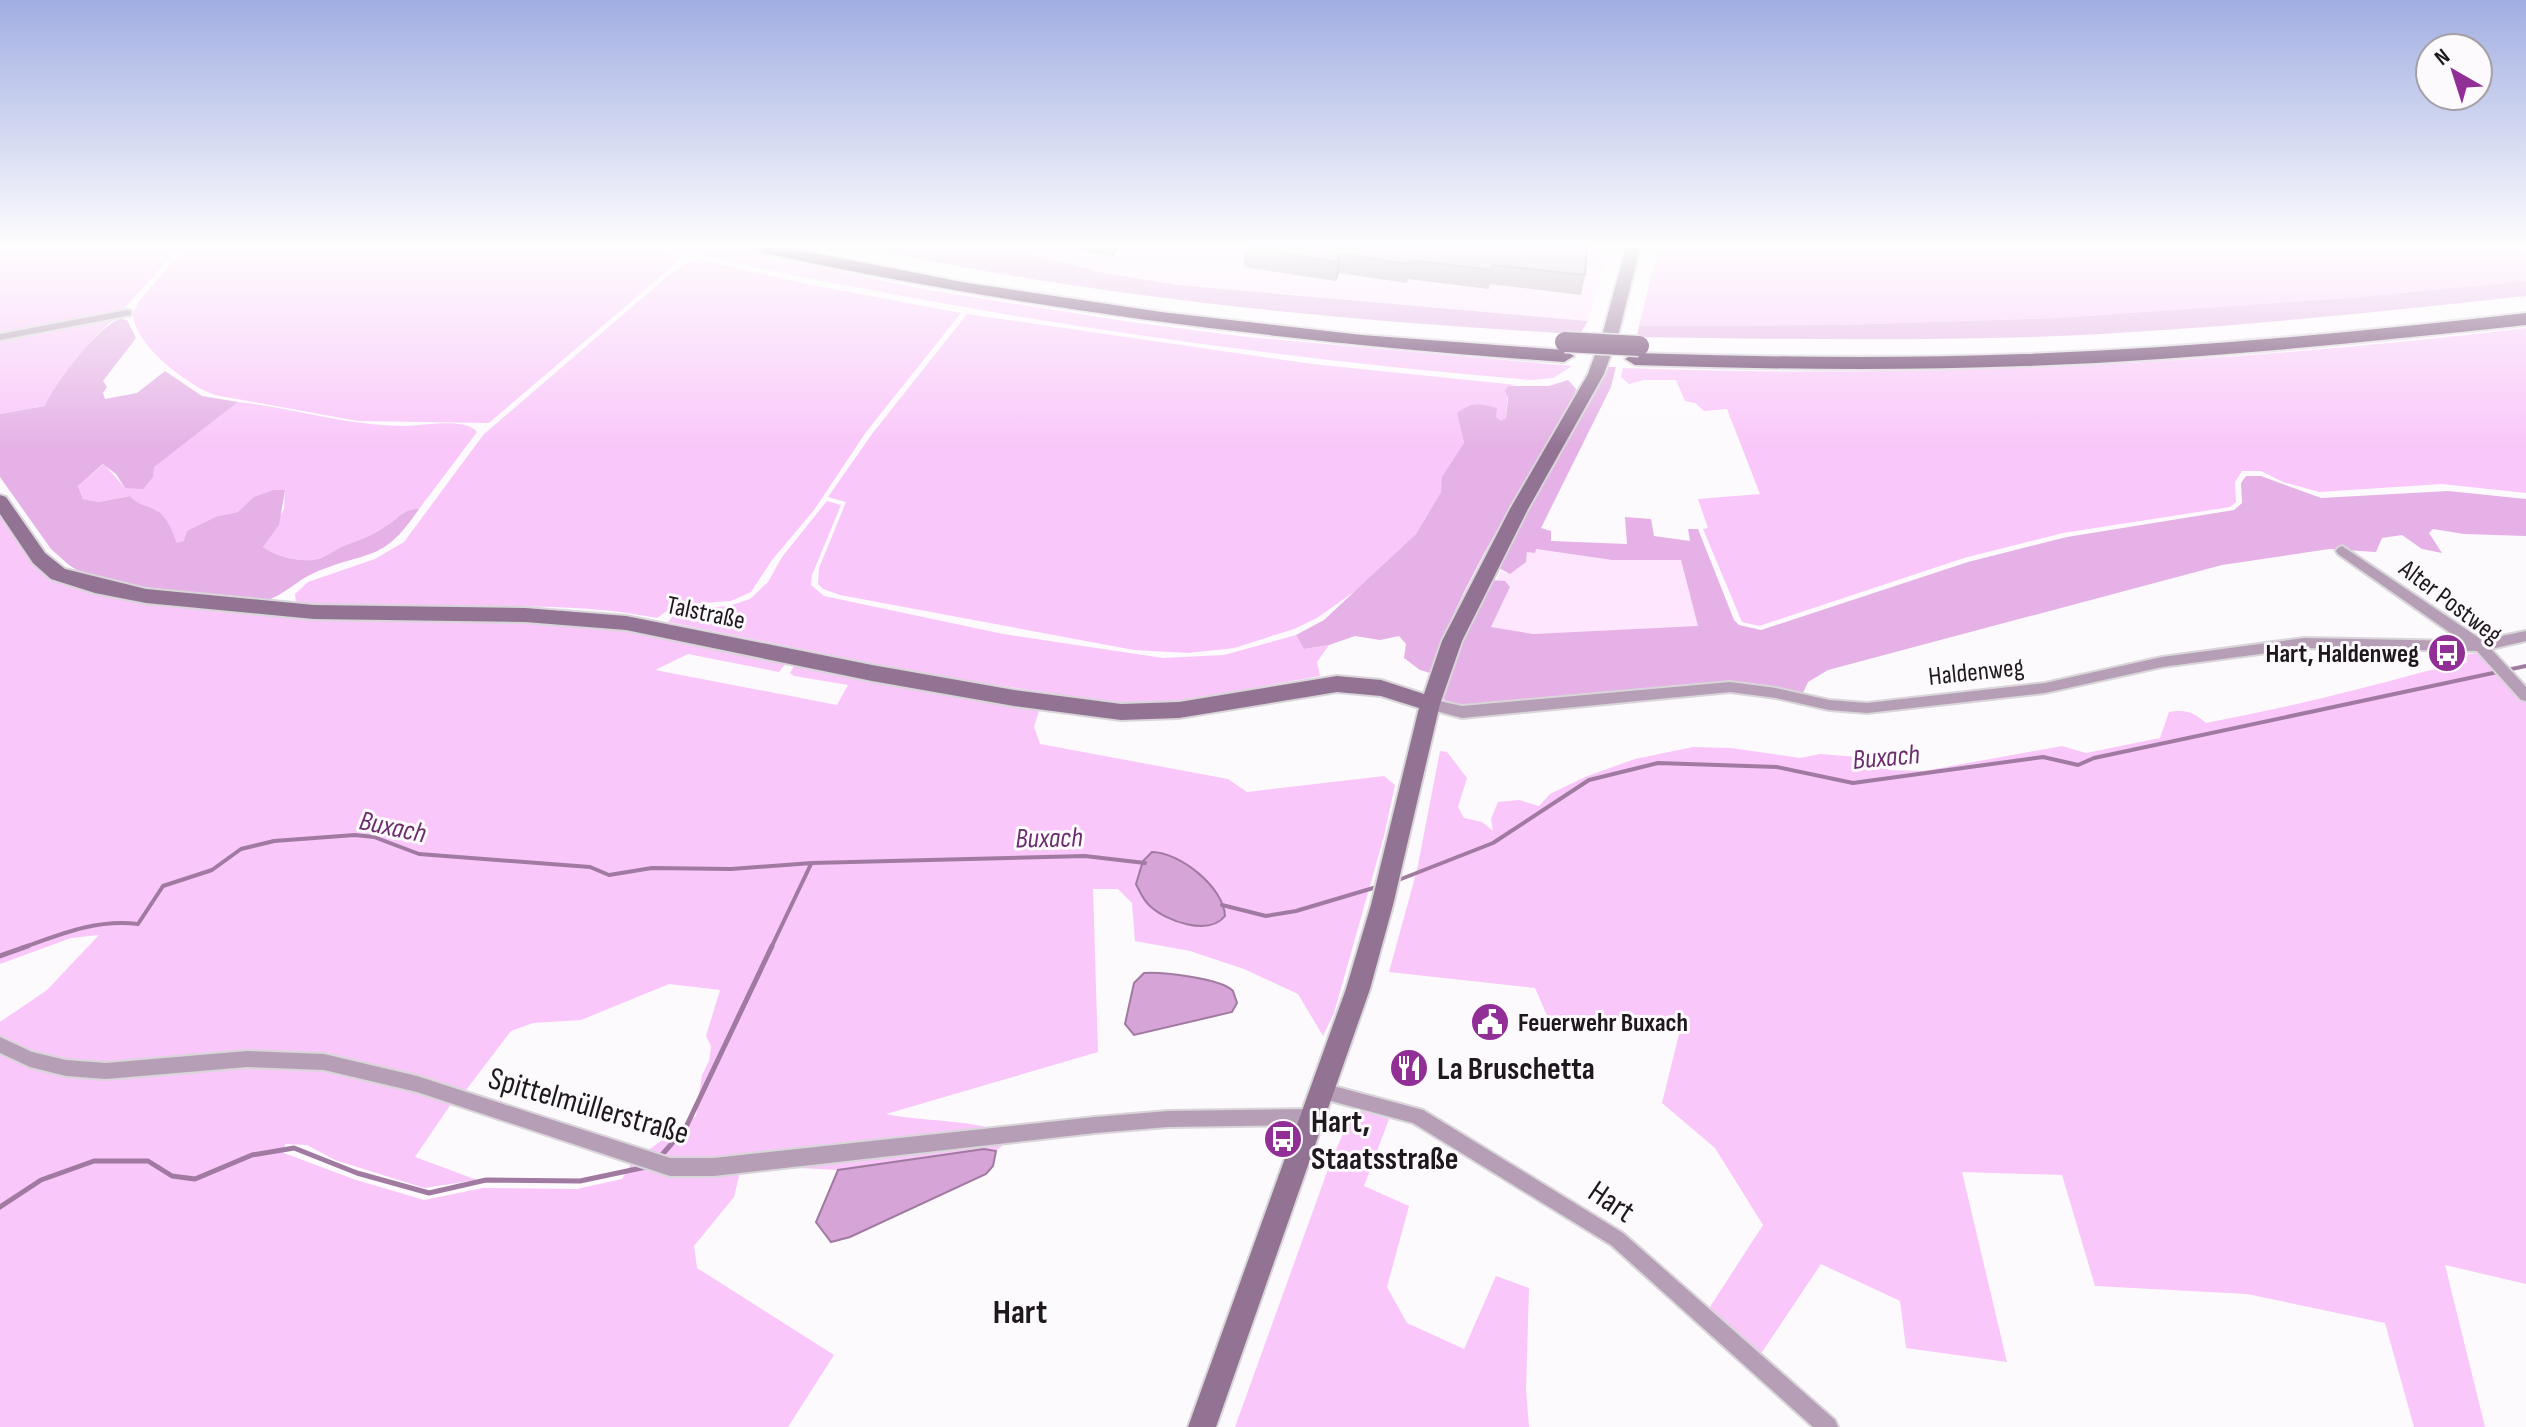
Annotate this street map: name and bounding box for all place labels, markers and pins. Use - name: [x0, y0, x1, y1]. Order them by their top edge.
- bus stop icon: Hart, Haldenweg: [2426, 632, 2468, 674]
- place label: Hart, Haldenweg: [2266, 639, 2419, 670]
- public building icon: Feuerwehr Buxach: [1469, 1001, 1511, 1043]
- place label: Feuerwehr Buxach: [1518, 1008, 1688, 1039]
- restaurant icon: La Bruschetta: [1388, 1047, 1430, 1089]
- place label: La Bruschetta: [1437, 1050, 1595, 1089]
- place label: Hart, Staatsstraße: [1311, 1103, 1458, 1179]
- bus stop icon: Hart, Staatsstraße: [1262, 1118, 1304, 1160]

